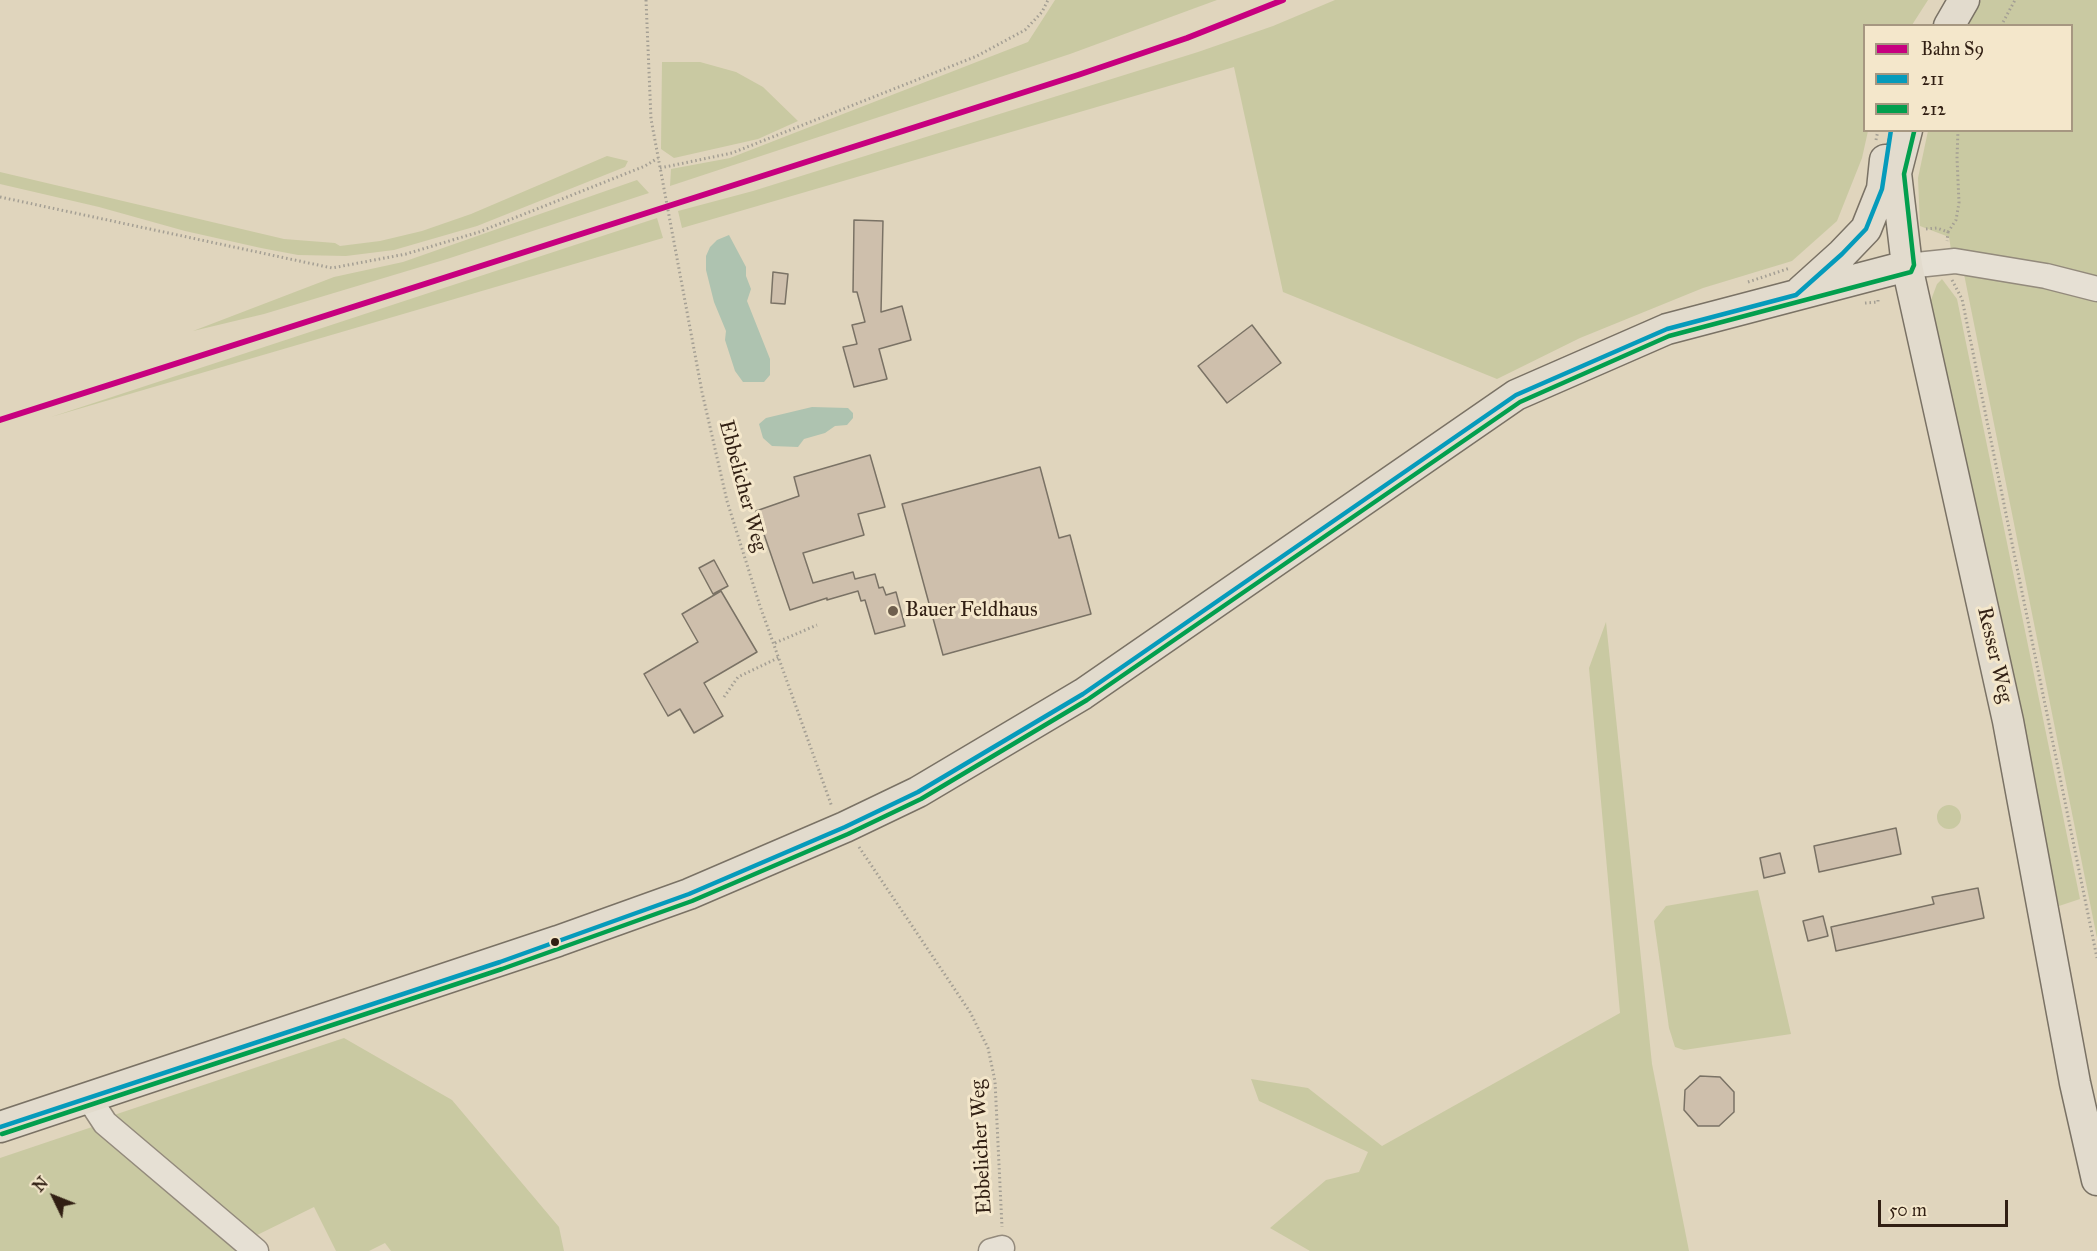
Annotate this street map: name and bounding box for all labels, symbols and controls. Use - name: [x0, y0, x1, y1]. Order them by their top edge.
- legend: [1863, 24, 2073, 132]
- text: Bahn S9: [1921, 38, 1984, 60]
- text: 211: [1921, 68, 1944, 90]
- text: 212: [1921, 98, 1946, 120]
- street label: Ebbelicher Weg: [712, 418, 772, 554]
- place label: Bauer Feldhaus: [905, 598, 1038, 624]
- marker: Bauer Feldhaus: [886, 604, 900, 618]
- street label: Resser Weg: [1971, 605, 2017, 705]
- unlabelled marker: [549, 936, 561, 948]
- street label: Ebbelicher Weg: [966, 1079, 998, 1215]
- north arrow: [24, 1167, 84, 1227]
- text: N: [29, 1173, 52, 1196]
- scale bar: [1881, 1188, 2012, 1226]
- text: 50 m: [1889, 1199, 1927, 1221]

